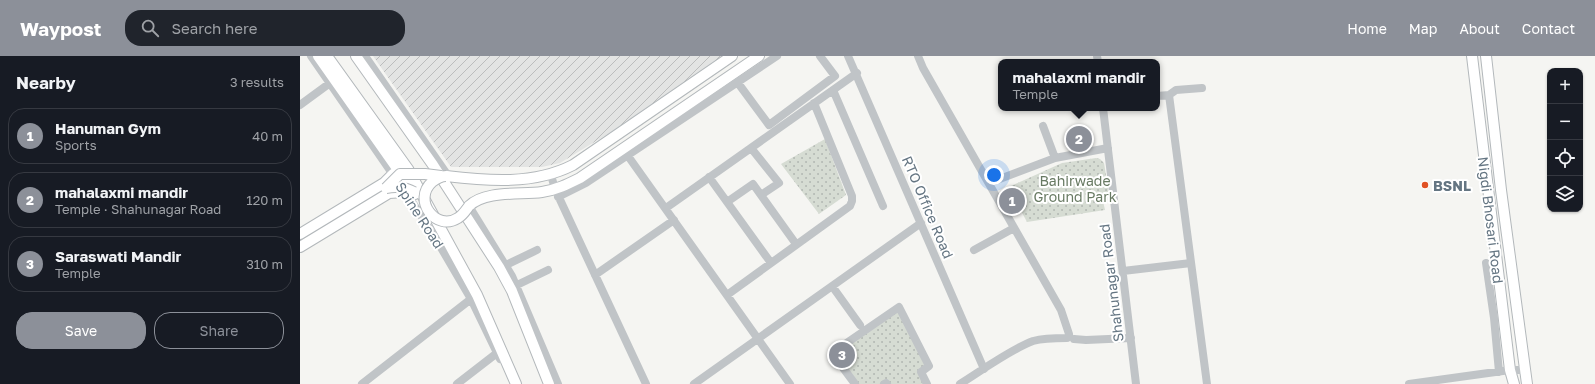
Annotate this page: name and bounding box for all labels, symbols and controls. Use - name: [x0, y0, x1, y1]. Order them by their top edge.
- search box: [125, 10, 405, 46]
- text: Waypost: [20, 17, 101, 40]
- icon: search: [139, 17, 161, 39]
- text: Search here: [171, 19, 257, 37]
- text: Home: [1347, 20, 1387, 37]
- text: Map: [1409, 20, 1437, 37]
- text: About: [1459, 20, 1500, 37]
- text: Contact: [1522, 20, 1575, 37]
- popup: [998, 59, 1160, 111]
- text: mahalaxmi mandir: [1012, 68, 1146, 86]
- map controls: [1547, 68, 1583, 212]
- button: +: [1547, 68, 1583, 104]
- text: Nearby: [16, 72, 76, 93]
- text: 3 results: [230, 74, 284, 90]
- text: Temple: [1012, 86, 1058, 102]
- button: −: [1547, 104, 1583, 140]
- text: Hanuman Gym: [55, 119, 161, 137]
- pin: 2: [1066, 124, 1092, 154]
- text: 1: [27, 128, 33, 144]
- text: 40 m: [252, 128, 283, 144]
- text: Sports: [55, 137, 97, 153]
- button: locate: [1547, 140, 1583, 176]
- street label: RTO Office Road: [899, 153, 957, 261]
- street label: Nigdi Bhosari Road: [1475, 156, 1507, 284]
- your location: [984, 165, 1004, 185]
- park label: Bahirwade Ground Park: [1033, 172, 1117, 205]
- button: layers: [1547, 176, 1583, 212]
- place label: BSNL: [1433, 177, 1471, 194]
- street label: Spine Road: [392, 179, 448, 251]
- marker: BSNL: [1420, 180, 1430, 190]
- text: mahalaxmi mandir: [55, 183, 188, 201]
- pin: 1: [999, 186, 1025, 216]
- text: 2: [26, 192, 34, 208]
- text: 120 m: [246, 192, 283, 208]
- text: Temple · Shahunagar Road: [55, 201, 221, 217]
- street label: Shahunagar Road: [1095, 223, 1127, 343]
- text: Saraswati Mandir: [55, 247, 181, 265]
- text: 3: [26, 256, 34, 272]
- text: 310 m: [246, 256, 283, 272]
- text: Temple: [55, 265, 101, 281]
- button: Save: [16, 312, 146, 349]
- button: Share: [154, 312, 284, 349]
- pin: 3: [829, 340, 855, 370]

